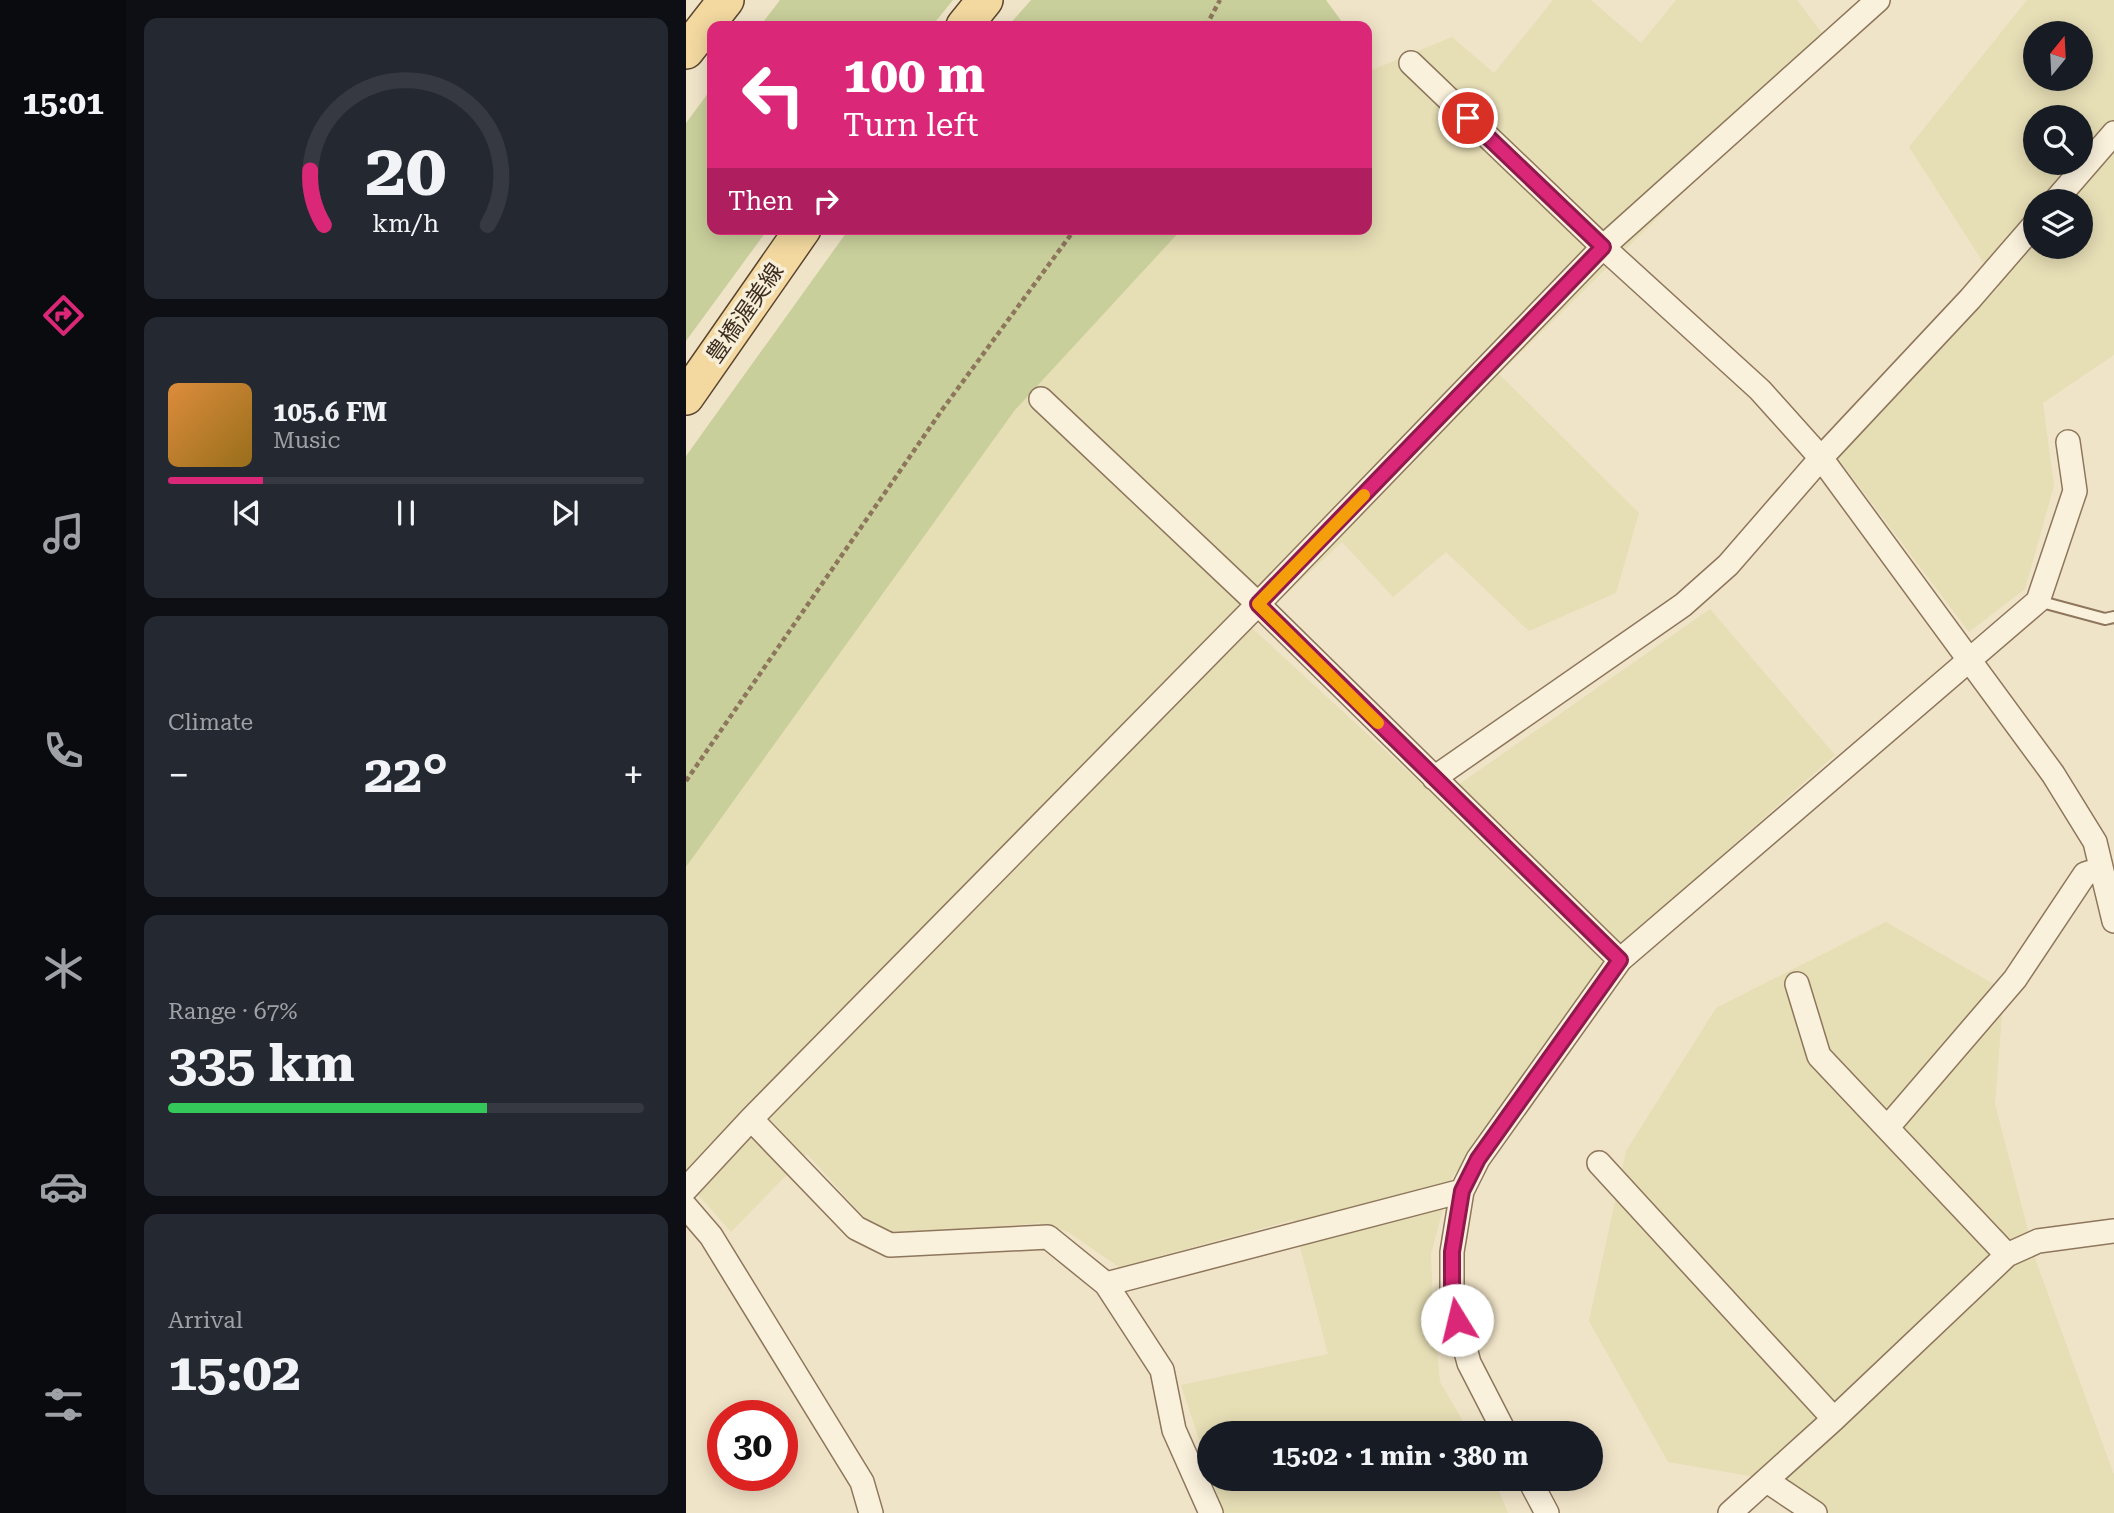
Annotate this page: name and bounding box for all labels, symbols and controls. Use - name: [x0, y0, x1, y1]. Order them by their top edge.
- north arrow: [2023, 21, 2093, 91]
- map controls: [2023, 21, 2093, 259]
- text: 100 m: [843, 47, 985, 104]
- icon: left: [728, 49, 819, 140]
- text: 15:01: [22, 84, 104, 122]
- pin: [1438, 88, 1498, 148]
- icon: arrive: [1449, 99, 1487, 137]
- button: search: [2023, 105, 2093, 175]
- text: Turn left: [843, 106, 978, 144]
- text: 20: [365, 128, 447, 213]
- icon: right: [807, 182, 845, 220]
- text: Then: [728, 186, 793, 216]
- button: layers: [2023, 189, 2093, 259]
- text: km/h: [373, 208, 439, 237]
- street label: 豊橋渥美線: [701, 258, 789, 368]
- icon: directions: [39, 291, 88, 340]
- text: 105.6 FM: [273, 397, 387, 427]
- text: Music: [273, 427, 340, 454]
- icon: previous: [228, 494, 266, 532]
- icon: pause: [387, 494, 425, 532]
- icon: next: [546, 494, 584, 532]
- icon: music: [39, 509, 88, 558]
- text: Climate: [168, 709, 253, 736]
- icon: phone: [39, 726, 88, 775]
- text: 22°: [364, 744, 448, 805]
- text: −: [168, 753, 189, 797]
- text: +: [623, 753, 644, 797]
- icon: climate: [39, 944, 88, 993]
- text: Range · 67%: [168, 998, 297, 1025]
- text: 335 km: [168, 1033, 355, 1094]
- icon: car: [39, 1162, 88, 1211]
- position arrow: [1420, 1283, 1494, 1357]
- text: Arrival: [168, 1307, 243, 1334]
- text: 15:02: [168, 1342, 301, 1403]
- icon: filters: [39, 1380, 88, 1429]
- speed limit sign: 30: [707, 1400, 798, 1491]
- text: 15:02 · 1 min · 380 m: [1272, 1441, 1528, 1471]

